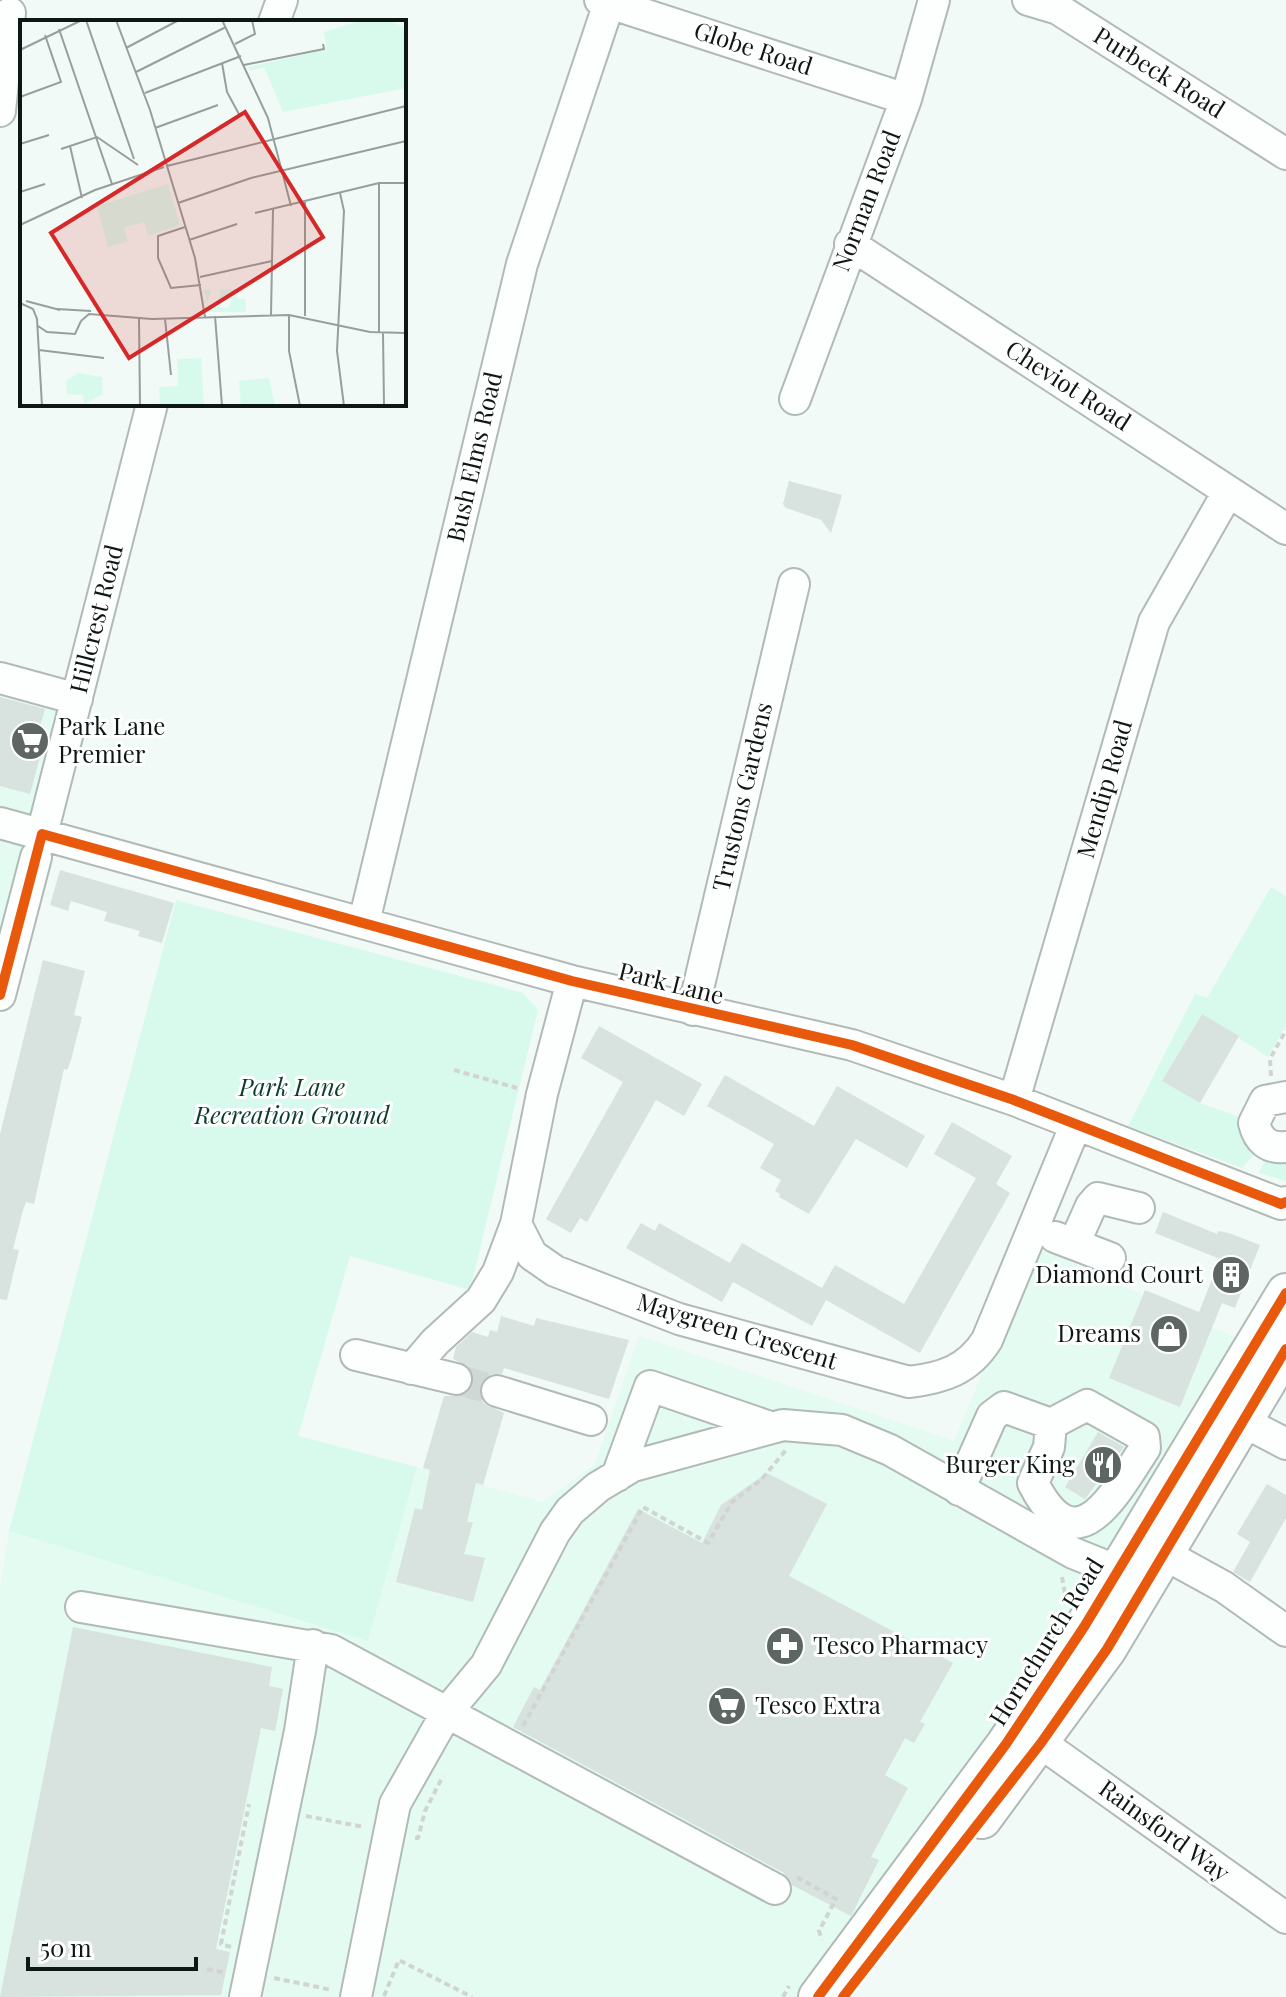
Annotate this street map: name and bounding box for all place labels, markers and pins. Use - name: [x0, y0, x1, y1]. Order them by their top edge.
- place label: Park Lane Premier: [58, 709, 165, 769]
- supermarket icon: Park Lane Premier: [9, 720, 51, 762]
- building icon: Diamond Court: [1210, 1254, 1252, 1296]
- place label: Diamond Court: [1035, 1257, 1203, 1289]
- shop icon: Dreams: [1148, 1313, 1190, 1355]
- place label: Dreams: [1057, 1316, 1141, 1348]
- restaurant icon: Burger King: [1082, 1444, 1124, 1486]
- place label: Burger King: [945, 1447, 1075, 1479]
- pharmacy icon: Tesco Pharmacy: [764, 1625, 806, 1667]
- place label: Tesco Pharmacy: [813, 1628, 988, 1660]
- supermarket icon: Tesco Extra: [706, 1685, 748, 1727]
- place label: Tesco Extra: [755, 1688, 881, 1720]

